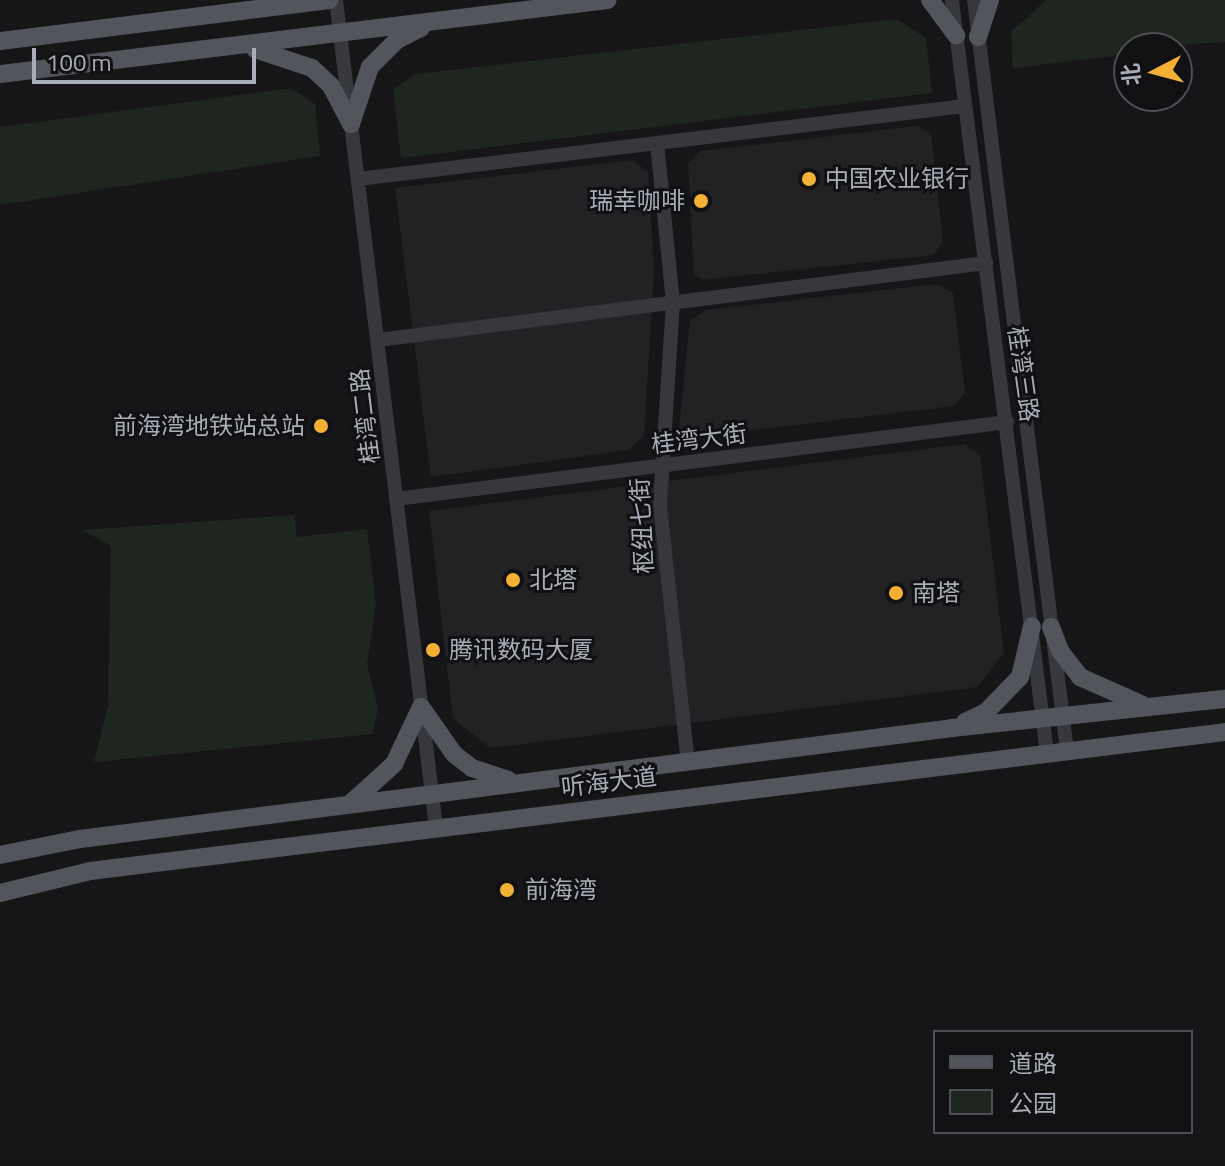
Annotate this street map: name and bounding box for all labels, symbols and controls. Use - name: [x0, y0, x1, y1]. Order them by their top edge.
- scale bar: [36, 32, 260, 82]
- north arrow: [1113, 32, 1193, 112]
- text: 100 m: [46, 44, 112, 80]
- text: 北: [1113, 62, 1149, 87]
- place label: 中国农业银行: [825, 165, 969, 193]
- marker: 中国农业银行: [800, 170, 818, 188]
- place label: 瑞幸咖啡: [589, 187, 685, 215]
- marker: 瑞幸咖啡: [692, 192, 710, 210]
- street label: 桂湾三路: [1002, 324, 1044, 424]
- street label: 桂湾二路: [345, 367, 385, 465]
- place label: 前海湾地铁站总站: [113, 412, 305, 440]
- marker: 前海湾地铁站总站: [312, 417, 330, 435]
- street label: 桂湾大街: [650, 419, 748, 459]
- street label: 枢纽七街: [625, 477, 659, 575]
- place label: 北塔: [529, 566, 577, 594]
- marker: 北塔: [504, 571, 522, 589]
- place label: 南塔: [912, 579, 960, 607]
- marker: 南塔: [887, 584, 905, 602]
- place label: 腾讯数码大厦: [449, 636, 593, 664]
- marker: 腾讯数码大厦: [424, 641, 442, 659]
- street label: 听海大道: [560, 762, 658, 802]
- place label: 前海湾: [525, 876, 597, 904]
- marker: 前海湾: [496, 879, 518, 901]
- legend: [933, 1030, 1193, 1134]
- text: 道路: [1009, 1045, 1057, 1081]
- text: 公园: [1009, 1085, 1057, 1121]

